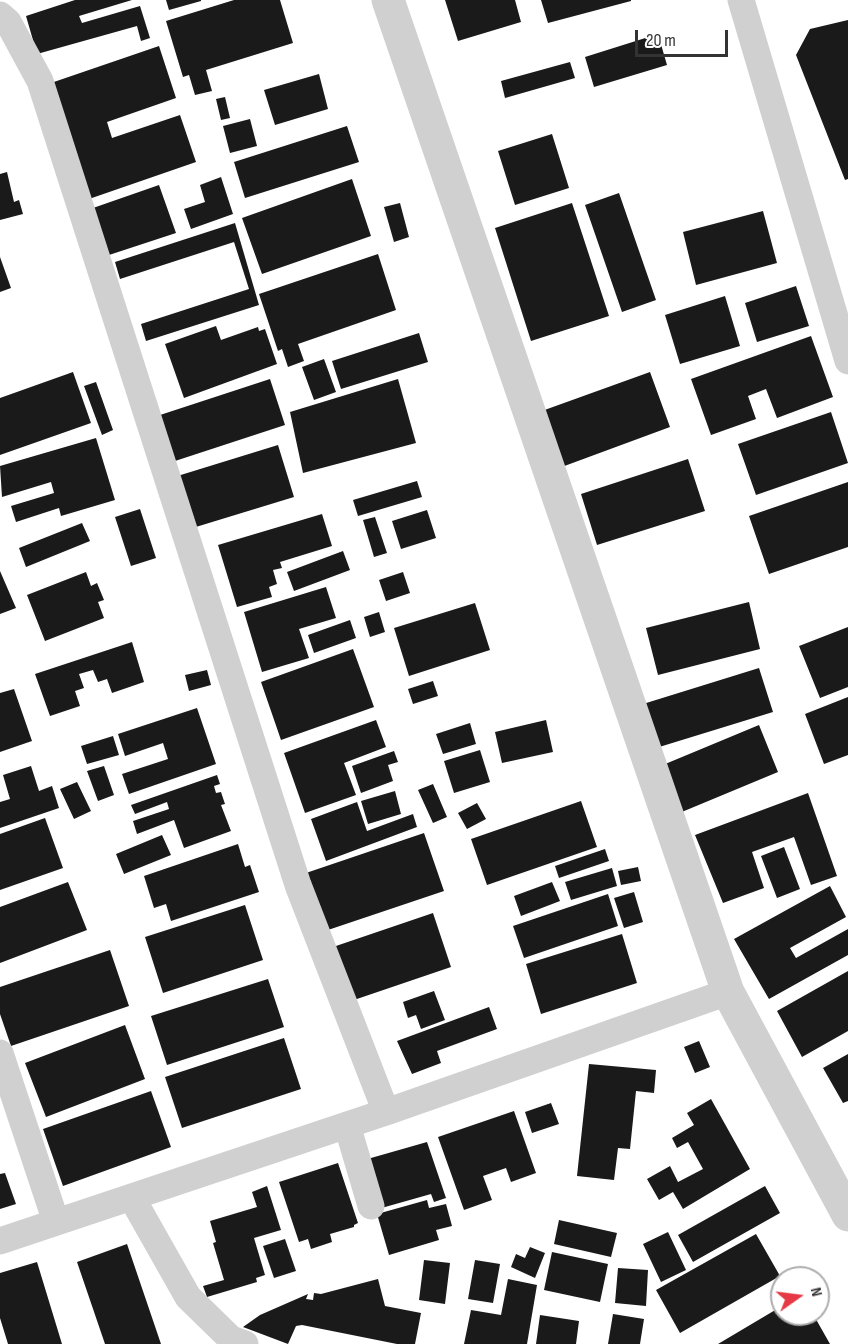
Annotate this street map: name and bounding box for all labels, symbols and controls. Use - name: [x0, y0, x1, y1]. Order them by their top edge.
- scale bar: [638, 18, 731, 56]
- text: 20 m: [646, 30, 676, 51]
- north arrow: [770, 1266, 830, 1326]
- text: N: [806, 1286, 826, 1298]

